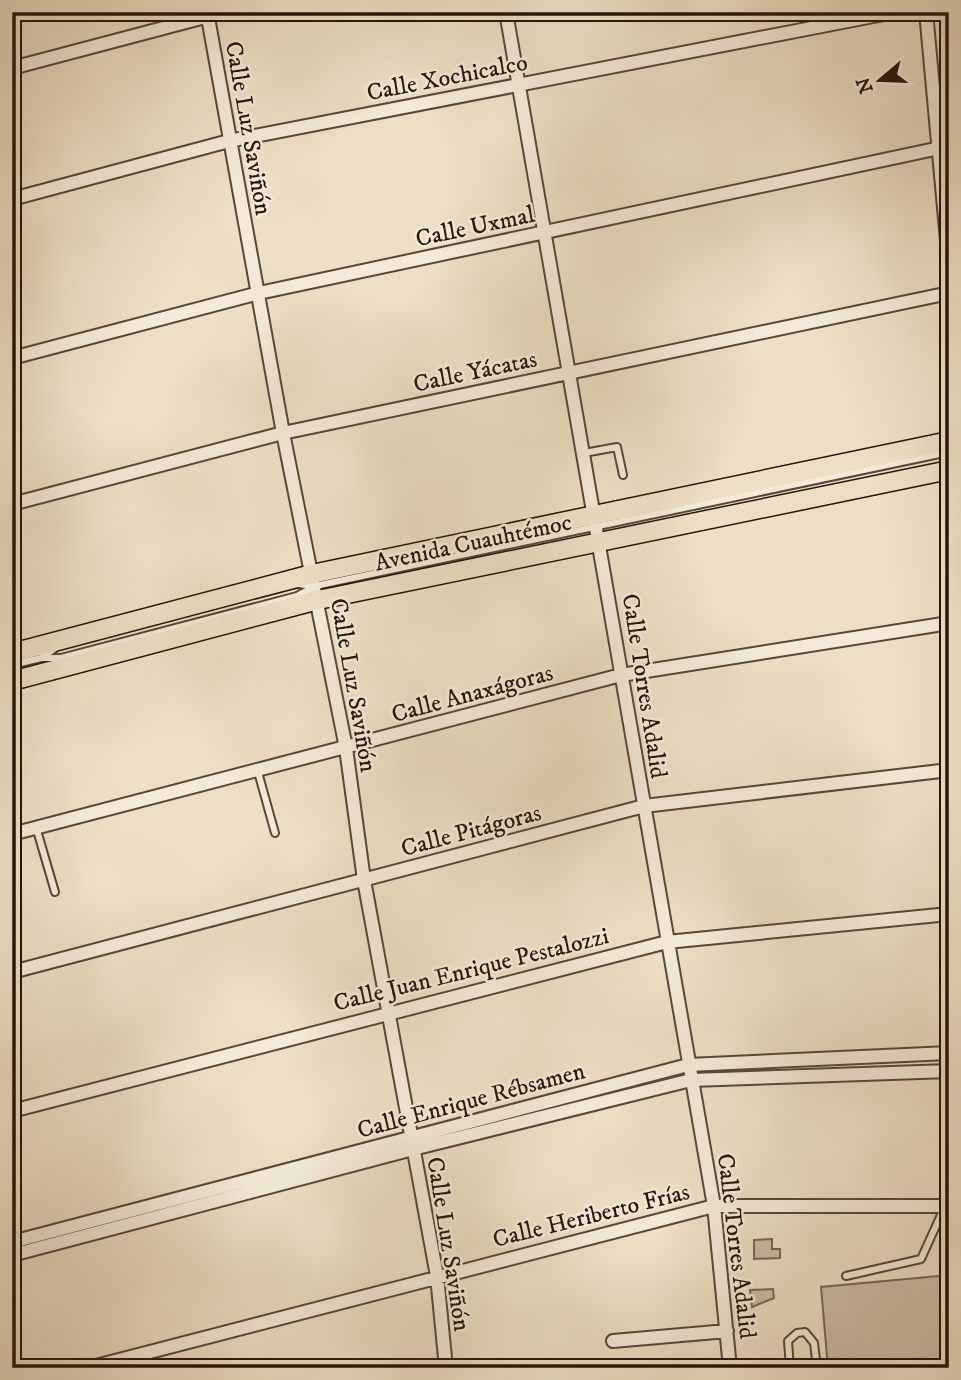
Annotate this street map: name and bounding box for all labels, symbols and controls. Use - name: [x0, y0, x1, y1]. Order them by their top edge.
- street label: Calle Luz Saviñón: [218, 39, 278, 218]
- north arrow: [846, 46, 916, 116]
- street label: Calle Xochicalco: [364, 48, 530, 108]
- text: N: [852, 74, 879, 96]
- street label: Calle Uxmal: [413, 200, 538, 254]
- street label: Calle Yácatas: [411, 344, 540, 400]
- street label: Avenida Cuauhtémoc: [372, 507, 574, 579]
- street label: Calle Torres Adalid: [615, 592, 673, 781]
- street label: Calle Luz Saviñón: [323, 596, 383, 775]
- street label: Calle Anaxágoras: [388, 658, 556, 730]
- street label: Calle Pitágoras: [398, 798, 545, 864]
- street label: Calle Juan Enrique Pestalozzi: [331, 921, 612, 1019]
- street label: Calle Enrique Rébsamen: [354, 1056, 589, 1146]
- street label: Calle Torres Adalid: [710, 1152, 762, 1341]
- street label: Calle Luz Saviñón: [419, 1155, 477, 1334]
- street label: Calle Heriberto Frías: [490, 1177, 693, 1255]

